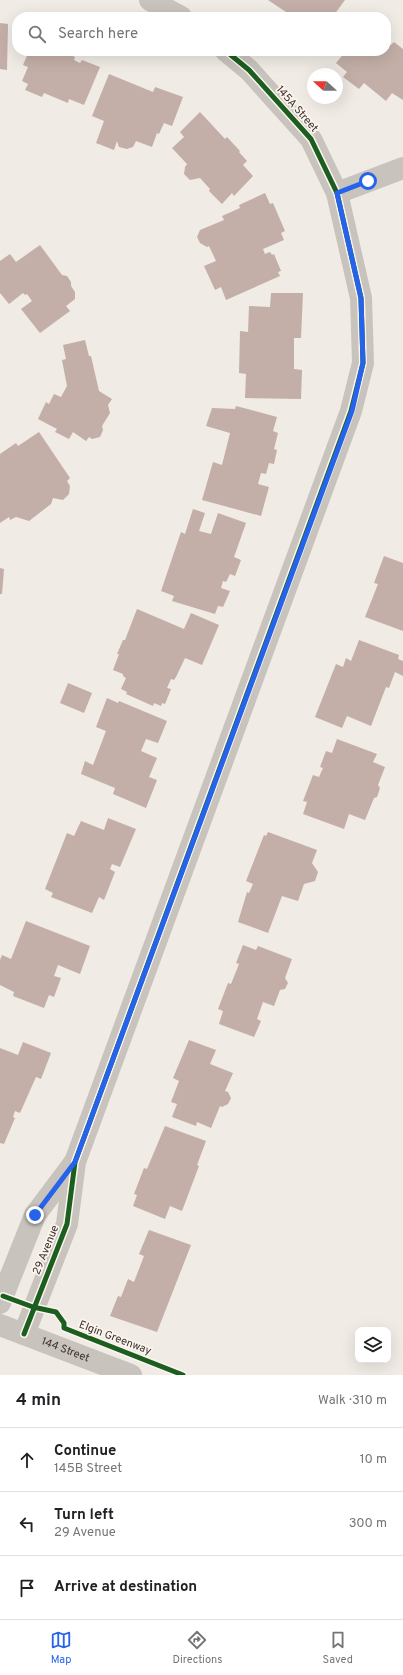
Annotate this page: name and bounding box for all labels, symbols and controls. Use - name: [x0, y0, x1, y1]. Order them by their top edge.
- search box: [12, 12, 391, 56]
- icon: search: [26, 23, 48, 45]
- text: Search here: [58, 25, 138, 44]
- north arrow: [307, 68, 343, 104]
- street label: 145A Street: [273, 83, 321, 135]
- route start: [359, 172, 377, 190]
- route end: [26, 1206, 44, 1224]
- street label: 29 Avenue: [30, 1223, 62, 1277]
- street label: Elgin Greenway: [77, 1318, 153, 1358]
- map controls: [355, 1327, 391, 1363]
- button: layers: [355, 1327, 391, 1363]
- street label: 144 Street: [39, 1334, 91, 1366]
- text: 4 min: [16, 1390, 61, 1412]
- text: Walk · 310 m: [318, 1393, 387, 1409]
- text: Continue: [54, 1442, 116, 1461]
- icon: ahead: [16, 1449, 38, 1471]
- text: 10 m: [360, 1452, 387, 1468]
- text: 145B Street: [54, 1461, 122, 1477]
- text: Turn left: [54, 1506, 114, 1525]
- icon: left: [16, 1513, 38, 1535]
- text: 300 m: [349, 1516, 387, 1532]
- text: 29 Avenue: [54, 1525, 116, 1541]
- icon: arrive: [16, 1577, 38, 1599]
- text: Arrive at destination: [54, 1578, 197, 1597]
- tab: Map: [50, 1629, 72, 1667]
- tab: Directions: [172, 1629, 222, 1667]
- tab: Saved: [323, 1629, 353, 1667]

